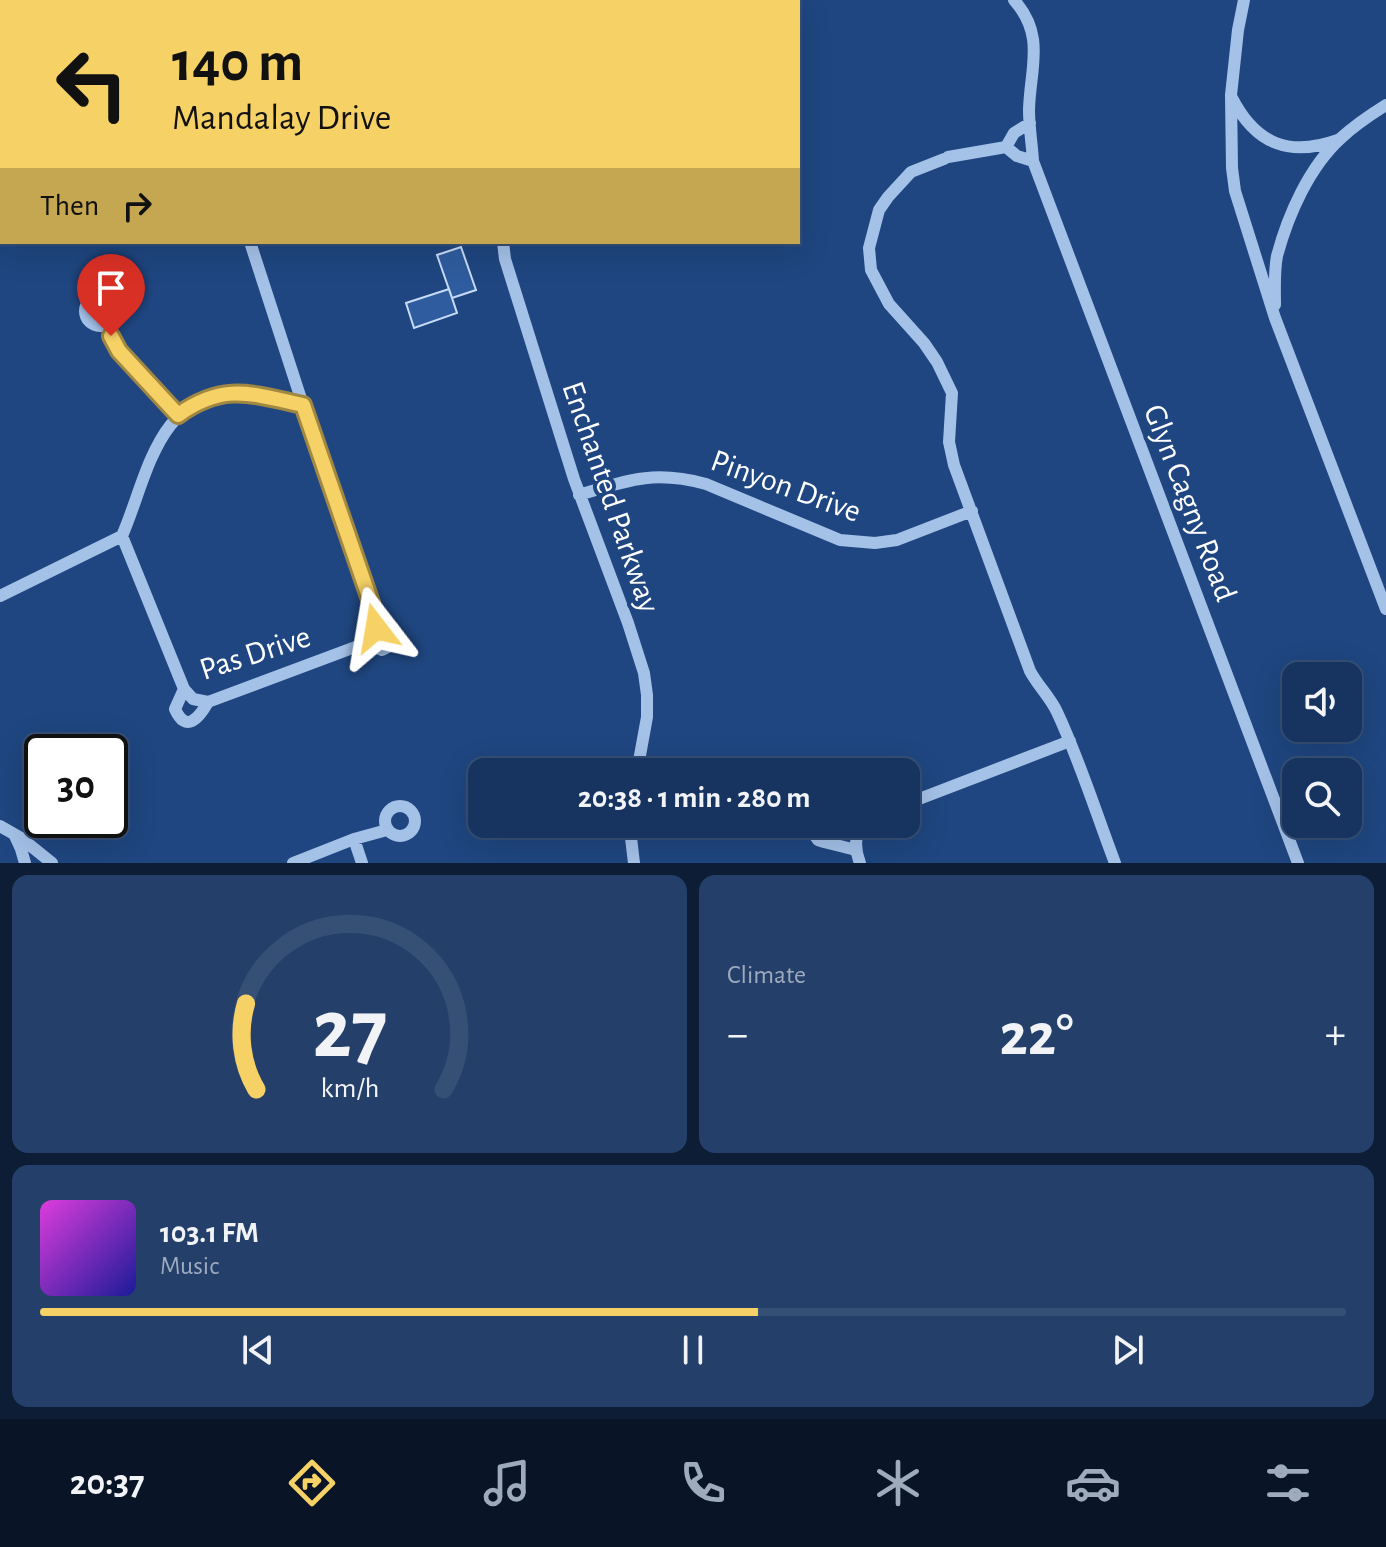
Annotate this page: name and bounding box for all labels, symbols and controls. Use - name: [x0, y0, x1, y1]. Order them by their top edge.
- icon: left: [40, 32, 144, 136]
- text: 140 m: [172, 35, 303, 91]
- text: Mandalay Drive: [172, 100, 391, 136]
- icon: right: [115, 184, 159, 228]
- text: Then: [40, 191, 99, 221]
- pin: [77, 254, 145, 336]
- icon: arrive: [89, 266, 133, 310]
- street label: Enchanted Parkway: [556, 377, 666, 617]
- street label: Glyn Cagny Road: [1138, 400, 1242, 606]
- street label: Pinyon Drive: [707, 444, 865, 528]
- position arrow: [334, 586, 418, 670]
- street label: Pas Drive: [196, 620, 314, 686]
- map controls: [1282, 662, 1362, 838]
- button: sound: [1282, 662, 1362, 742]
- speed limit sign: 30: [24, 734, 128, 838]
- button: search: [1282, 758, 1362, 838]
- text: 20:38 · 1 min · 280 m: [578, 783, 810, 813]
- text: Climate: [727, 962, 806, 988]
- text: 27: [312, 989, 387, 1073]
- text: 22°: [999, 1006, 1074, 1066]
- text: −: [727, 1013, 748, 1057]
- text: +: [1325, 1013, 1346, 1057]
- text: km/h: [320, 1074, 379, 1103]
- text: 103.1 FM: [160, 1218, 259, 1248]
- text: Music: [160, 1253, 219, 1279]
- icon: previous: [236, 1328, 280, 1372]
- icon: pause: [671, 1328, 715, 1372]
- icon: next: [1106, 1328, 1150, 1372]
- icon: directions: [284, 1455, 340, 1511]
- icon: music: [479, 1455, 535, 1511]
- icon: phone: [675, 1455, 731, 1511]
- icon: climate: [870, 1455, 926, 1511]
- icon: car: [1065, 1455, 1121, 1511]
- icon: filters: [1260, 1455, 1316, 1511]
- text: 20:37: [70, 1465, 145, 1501]

